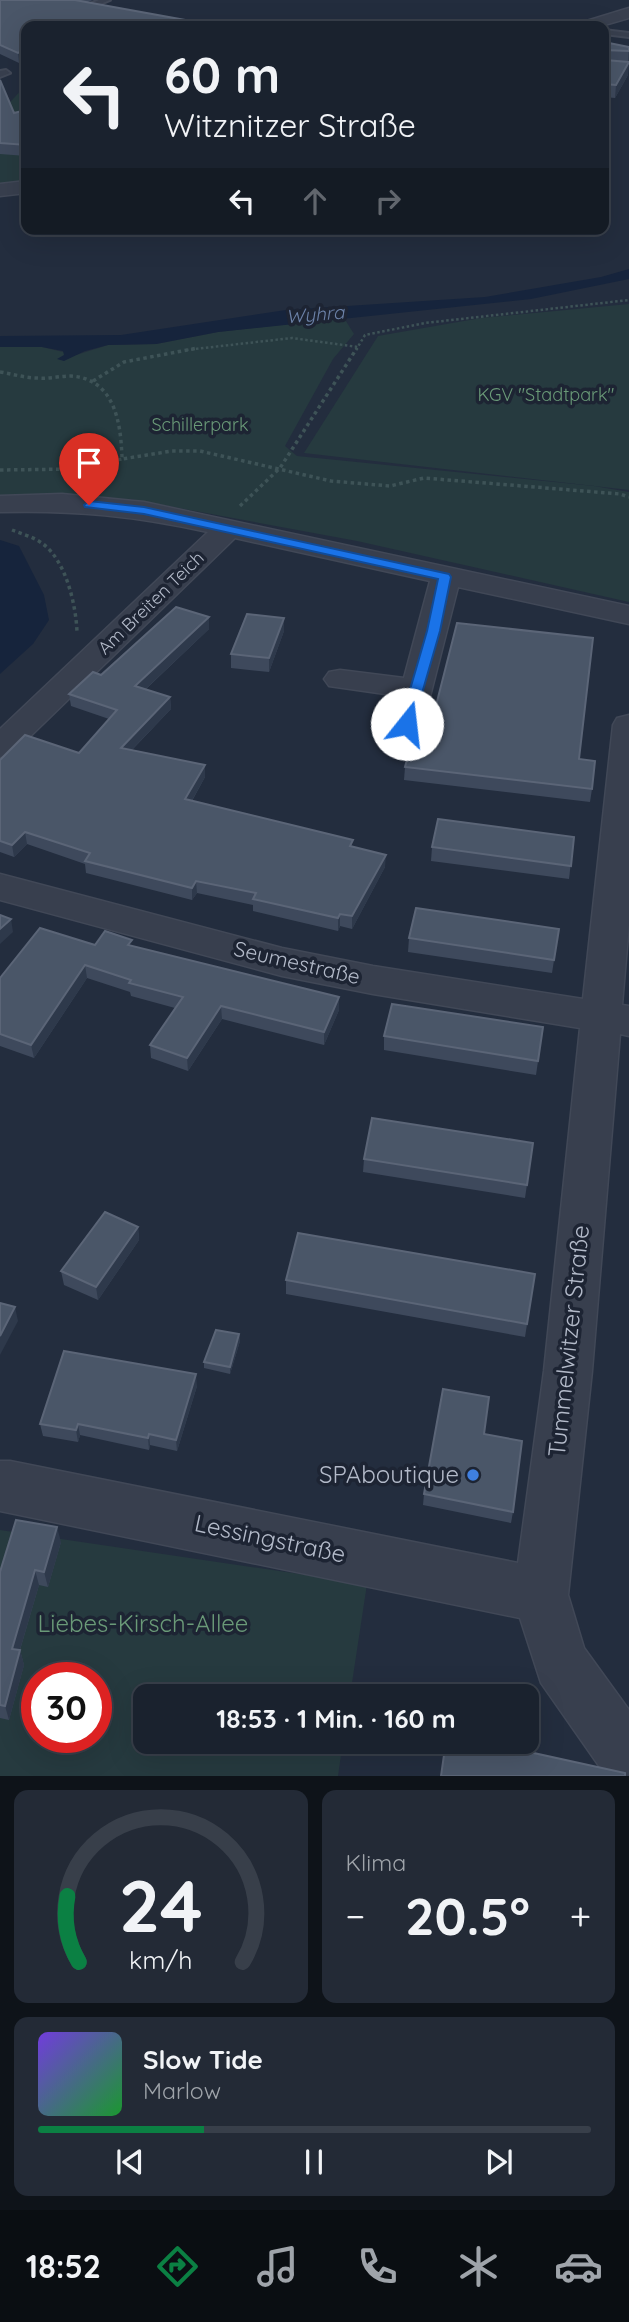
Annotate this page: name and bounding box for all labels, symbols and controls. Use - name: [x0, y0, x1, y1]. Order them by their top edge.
- text: 60 m: [164, 44, 280, 105]
- icon: left: [49, 49, 140, 140]
- text: Witznitzer Straße: [164, 105, 416, 145]
- icon: left: [223, 182, 261, 220]
- icon: ahead: [296, 182, 334, 220]
- icon: right: [369, 182, 407, 220]
- water label: Wyhra: [285, 299, 347, 329]
- park label: KGV "Stadtpark": [477, 383, 615, 406]
- park label: Schillerpark: [151, 413, 249, 436]
- pin: [59, 433, 119, 505]
- icon: arrive: [70, 444, 108, 482]
- street label: Am Breiten Teich: [93, 546, 209, 659]
- position arrow: [370, 687, 444, 761]
- street label: Seumestraße: [232, 935, 363, 989]
- street label: Tummelwitzer Straße: [541, 1224, 595, 1458]
- place label: SPAboutique: [319, 1459, 459, 1489]
- marker: SPAboutique: [465, 1467, 481, 1483]
- street label: Lessingstraße: [192, 1507, 348, 1569]
- park label: Liebes-Kirsch-Allee: [38, 1608, 248, 1638]
- speed limit sign: 30: [21, 1662, 112, 1753]
- text: 18:53 · 1 Min. · 160 m: [216, 1702, 456, 1735]
- text: Klima: [346, 1848, 406, 1877]
- text: 24: [119, 1860, 203, 1951]
- text: 20.5°: [405, 1883, 530, 1948]
- text: −: [346, 1892, 365, 1940]
- text: +: [570, 1892, 591, 1940]
- text: km/h: [129, 1944, 192, 1975]
- text: Slow Tide: [143, 2043, 263, 2076]
- text: Marlow: [143, 2076, 221, 2105]
- icon: previous: [111, 2143, 149, 2181]
- icon: pause: [295, 2143, 333, 2181]
- icon: next: [480, 2143, 518, 2181]
- icon: directions: [153, 2242, 202, 2291]
- icon: music: [253, 2242, 302, 2291]
- icon: phone: [353, 2242, 402, 2291]
- icon: climate: [454, 2242, 503, 2291]
- icon: car: [554, 2242, 603, 2291]
- text: 18:52: [26, 2246, 101, 2286]

